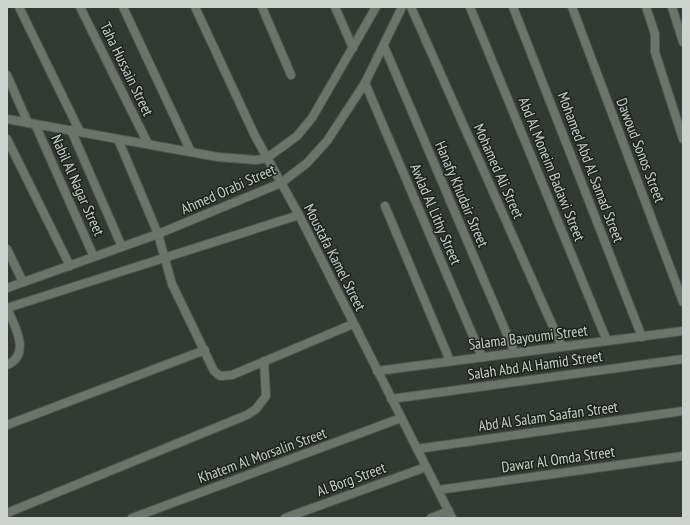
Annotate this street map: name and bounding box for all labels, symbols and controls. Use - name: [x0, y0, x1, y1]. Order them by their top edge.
- street label: Taha Hussain Street: [96, 19, 158, 119]
- street label: Mohamed Abd Al Samad Street: [554, 89, 628, 245]
- street label: Abd Al Moneim Badawi Street: [514, 94, 590, 244]
- street label: Dawoud Sonos Street: [612, 95, 670, 205]
- street label: Mohamed Ali Street: [470, 121, 528, 221]
- street label: Nabil Al Nagar Street: [47, 131, 109, 239]
- street label: Hanafy Khudair Street: [431, 138, 493, 250]
- street label: Ahmed Orabi Street: [178, 160, 278, 218]
- street label: Awlad Al Lithy Street: [406, 161, 466, 267]
- street label: Moustafa Kamel Street: [300, 200, 370, 314]
- street label: Salama Bayoumi Street: [467, 320, 589, 354]
- street label: Salah Abd Al Hamid Street: [466, 346, 604, 384]
- street label: Abd Al Salam Saafan Street: [477, 397, 619, 435]
- street label: Khatem Al Morsalin Street: [195, 423, 329, 487]
- street label: Dawar Al Omda Street: [500, 442, 616, 476]
- street label: Al Borg Street: [314, 458, 388, 500]

